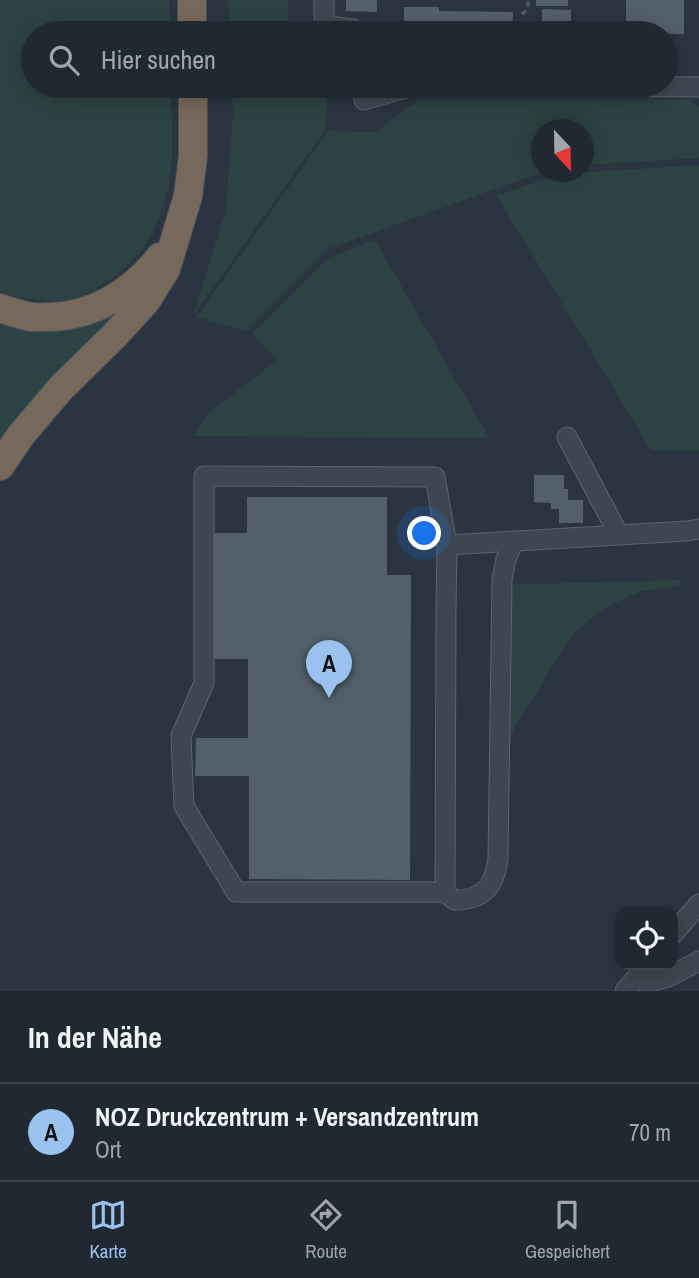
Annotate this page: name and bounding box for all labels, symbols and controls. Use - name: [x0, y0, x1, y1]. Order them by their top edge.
- search box: [21, 21, 678, 98]
- icon: search: [45, 41, 83, 79]
- text: Hier suchen: [101, 42, 216, 77]
- north arrow: [531, 119, 594, 182]
- your location: [407, 516, 441, 550]
- pin: A: [306, 640, 352, 698]
- map controls: [615, 907, 678, 970]
- button: locate: [615, 907, 678, 970]
- text: In der Nähe: [28, 1017, 162, 1057]
- text: NOZ Druckzentrum + Versandzentrum: [95, 1099, 479, 1134]
- text: A: [44, 1117, 58, 1148]
- text: 70 m: [629, 1117, 671, 1148]
- text: Ort: [95, 1134, 121, 1165]
- tab: Karte: [89, 1196, 127, 1264]
- tab: Route: [305, 1196, 347, 1264]
- tab: Gespeichert: [525, 1196, 610, 1264]

